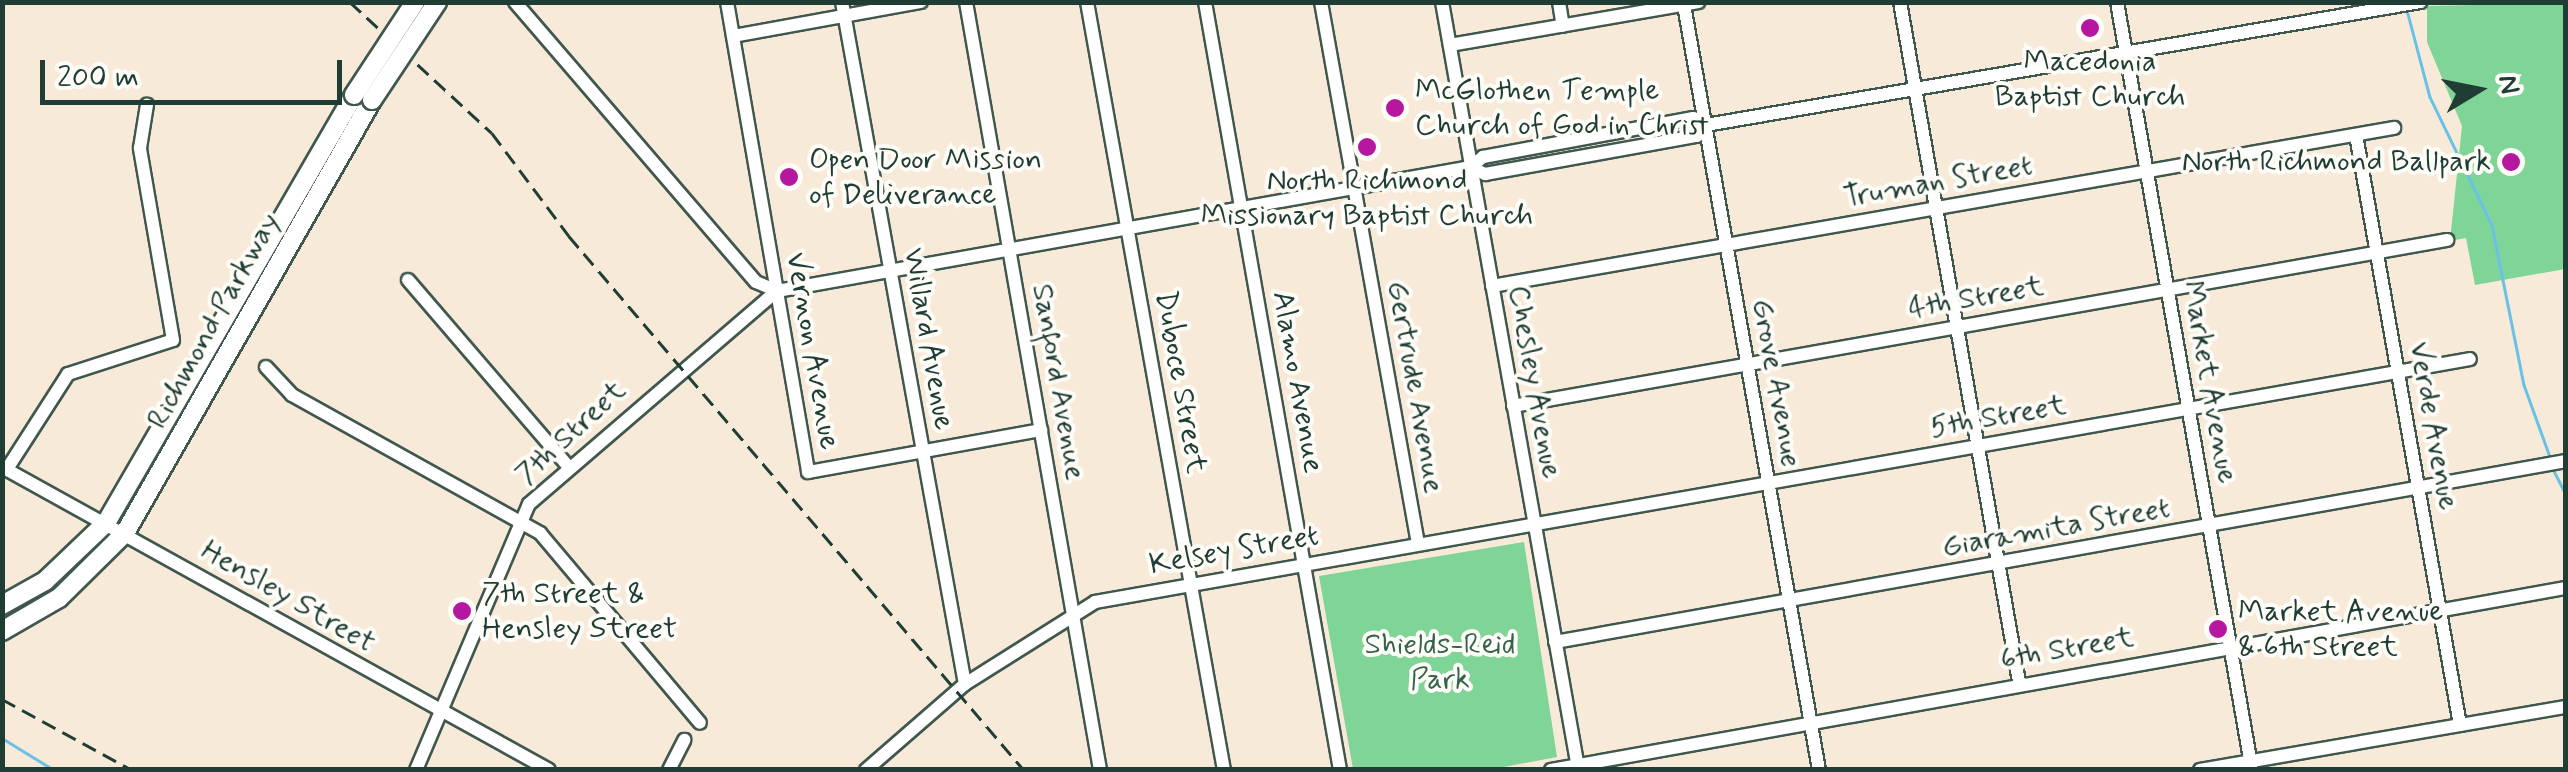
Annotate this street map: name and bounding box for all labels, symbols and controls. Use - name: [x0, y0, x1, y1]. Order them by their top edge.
- marker: Macedonia Baptist Church: [2079, 17, 2101, 39]
- scale bar: [45, 40, 348, 102]
- north arrow: [2428, 40, 2528, 140]
- place label: Macedonia Baptist Church: [1995, 44, 2185, 114]
- text: 200 m: [57, 58, 139, 97]
- text: N: [2488, 72, 2528, 97]
- place label: McGlothen Temple Church of God in Christ: [1415, 73, 1716, 144]
- marker: McGlothen Temple Church of God in Christ: [1384, 97, 1406, 119]
- marker: North Richmond Missionary Baptist Church: [1356, 136, 1378, 158]
- place label: Open Door Mission of Deliverance: [809, 142, 1036, 212]
- place label: North Richmond Ballpark: [2182, 144, 2491, 180]
- street label: Truman Street: [1838, 147, 2038, 217]
- marker: North Richmond Ballpark: [2500, 151, 2522, 173]
- place label: North Richmond Missionary Baptist Church: [1201, 163, 1533, 234]
- marker: Open Door Mission of Deliverance: [778, 166, 800, 188]
- street label: Richmond Parkway: [140, 207, 288, 435]
- street label: Willard Avenue: [894, 242, 962, 436]
- street label: Vernon Avenue: [777, 251, 847, 451]
- street label: 4th Street: [1906, 268, 2046, 328]
- street label: Gertrude Avenue: [1379, 278, 1451, 496]
- street label: Chesley Avenue: [1499, 279, 1569, 485]
- street label: Market Avenue: [2174, 279, 2244, 485]
- street label: Sanford Avenue: [1023, 280, 1093, 484]
- street label: Duboce Street: [1146, 288, 1214, 476]
- street label: Alamo Avenue: [1263, 288, 1331, 476]
- street label: Grove Avenue: [1743, 294, 1809, 472]
- street label: Verde Avenue: [2400, 336, 2466, 516]
- street label: 7th Street: [508, 373, 634, 493]
- street label: 5th Street: [1927, 387, 2069, 447]
- street label: Giaramita Street: [1937, 490, 2175, 566]
- street label: Kelsey Street: [1144, 518, 1324, 584]
- street label: Hensley Street: [195, 533, 381, 661]
- place label: 7th Street & Hensley Street: [482, 576, 676, 646]
- place label: Market Avenue & 6th Street: [2238, 594, 2440, 664]
- marker: 7th Street & Hensley Street: [451, 600, 473, 622]
- marker: Market Avenue & 6th Street: [2207, 618, 2229, 640]
- street label: 6th Street: [1998, 620, 2136, 678]
- park label: Shields-Reid Park: [1364, 627, 1516, 698]

